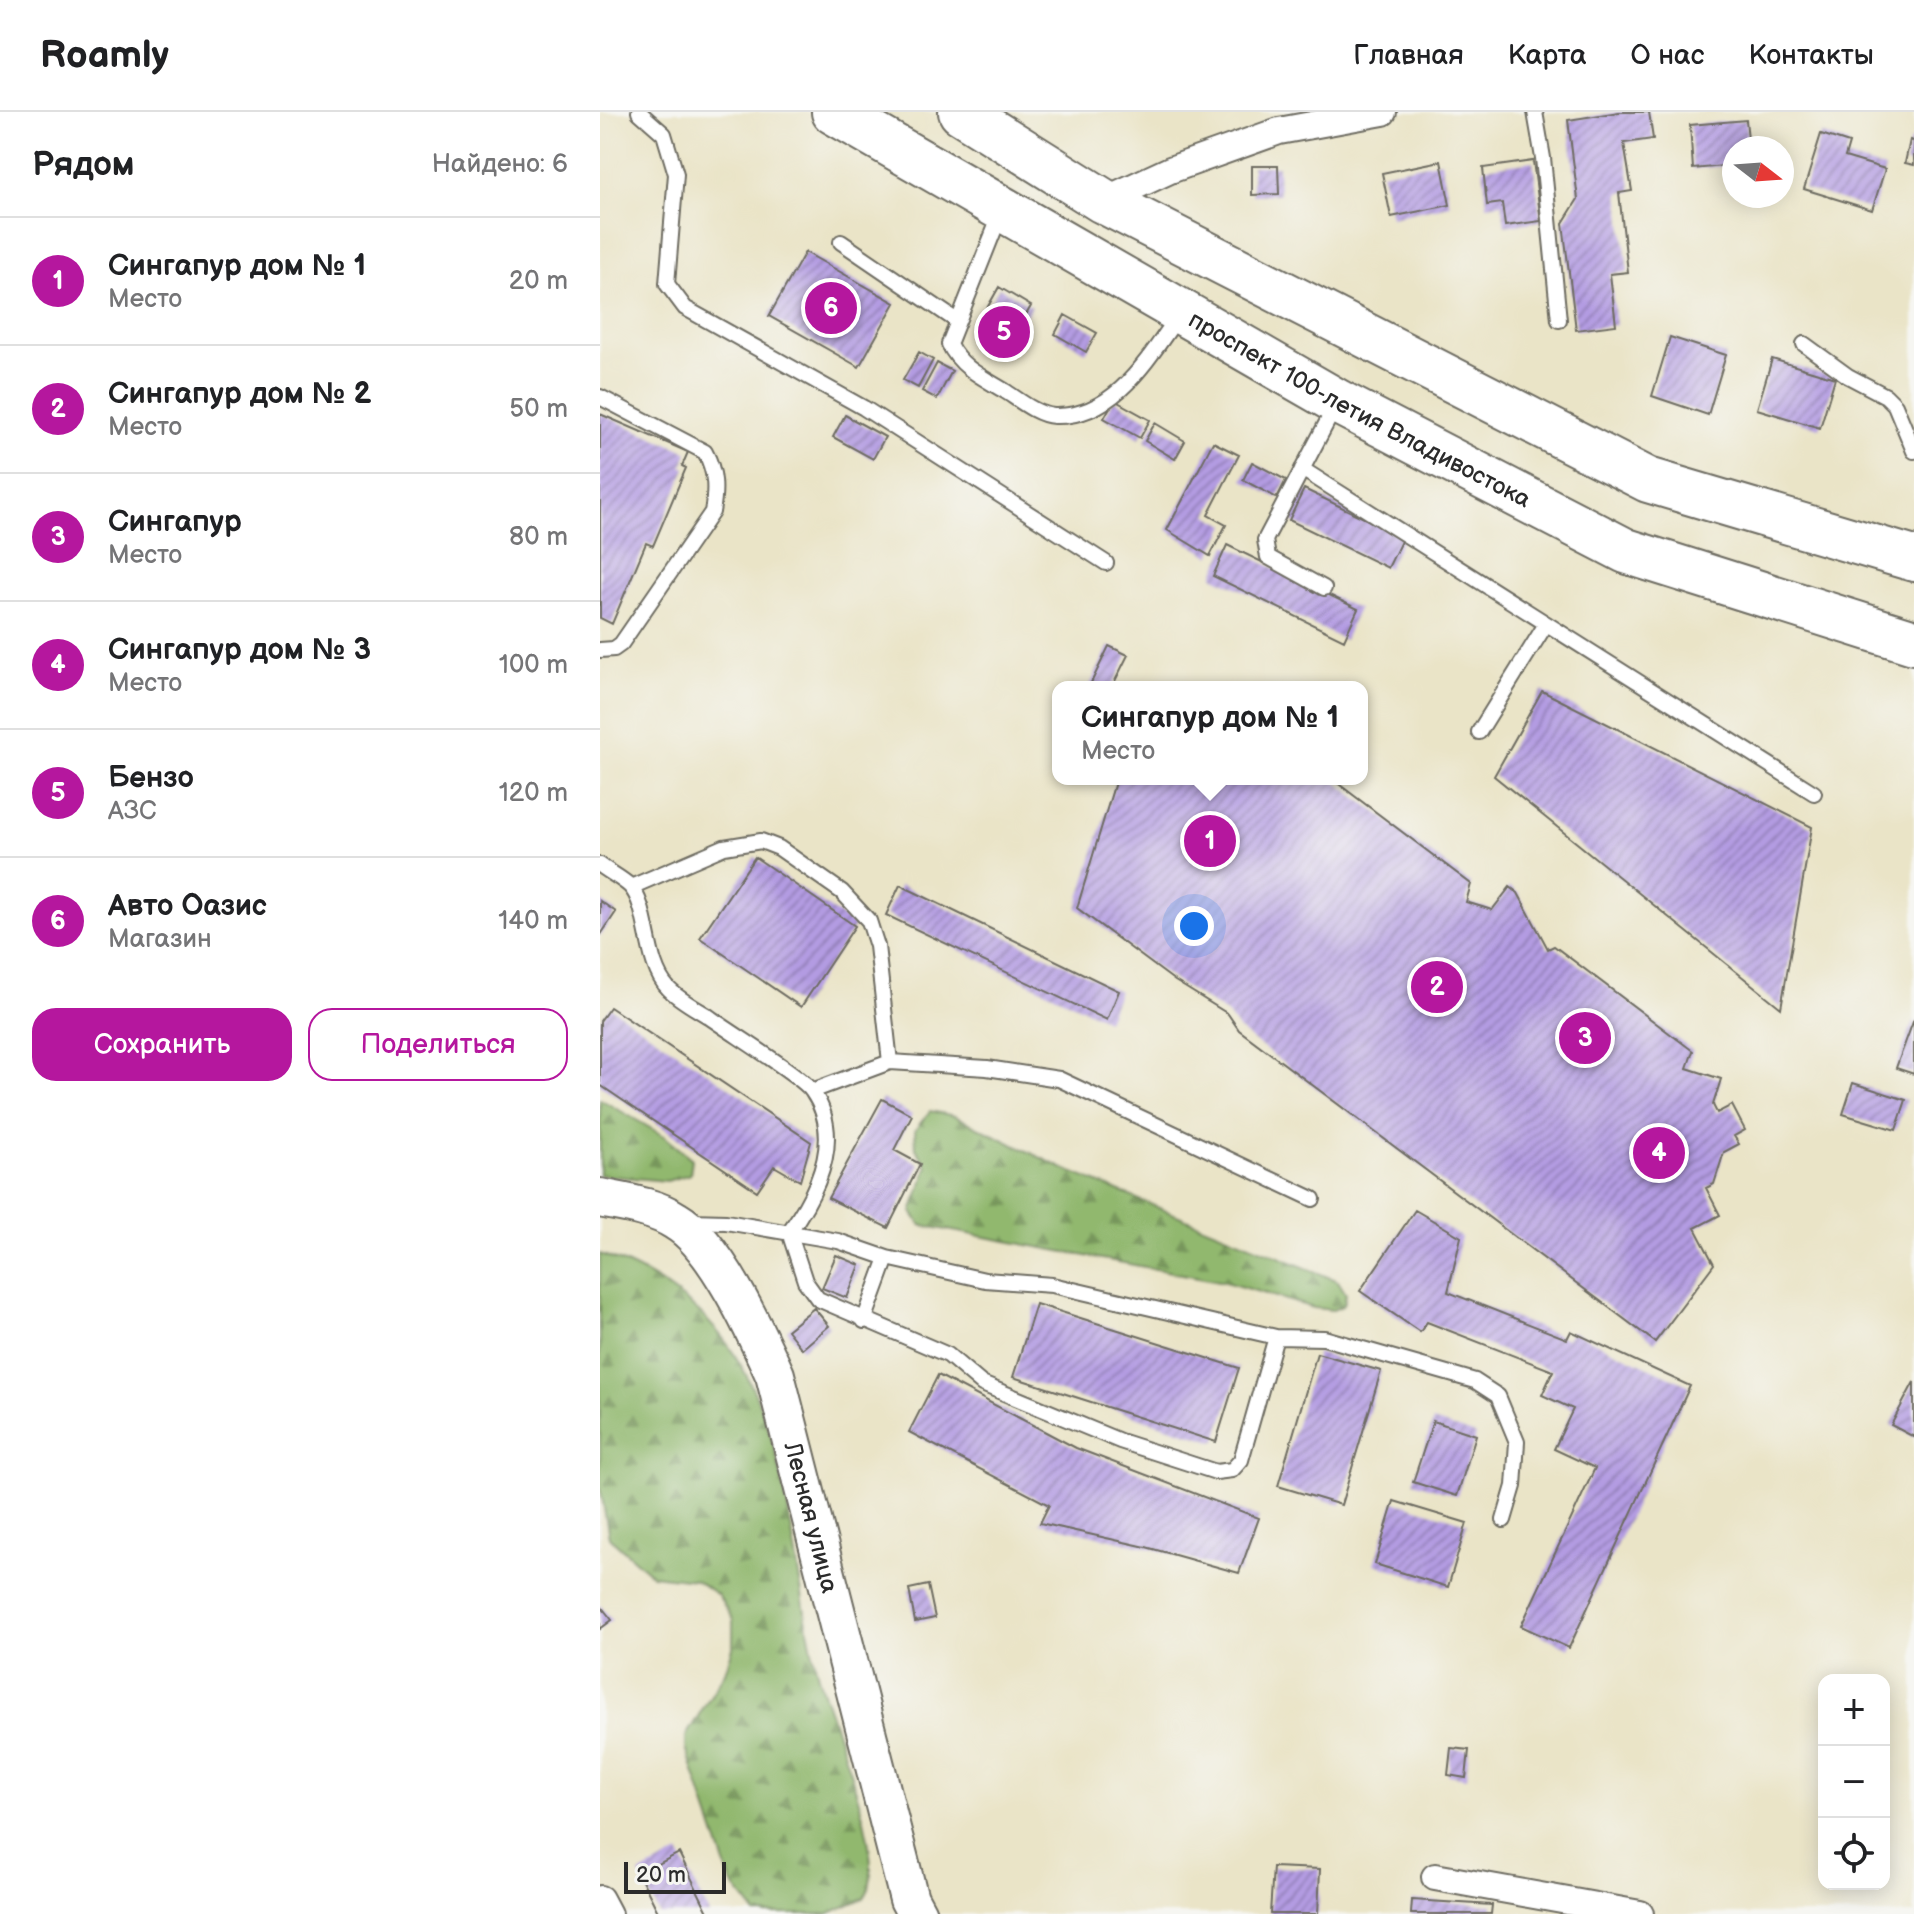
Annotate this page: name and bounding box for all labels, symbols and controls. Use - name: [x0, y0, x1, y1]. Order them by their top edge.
- text: Roamly: [40, 33, 169, 78]
- text: Главная: [1353, 39, 1464, 72]
- text: Карта: [1508, 39, 1587, 72]
- text: О нас: [1631, 39, 1704, 72]
- text: Контакты: [1748, 39, 1874, 72]
- north arrow: [1722, 136, 1794, 208]
- text: Рядом: [32, 144, 134, 185]
- text: Найдено: 6: [432, 149, 568, 180]
- text: Сингапур дом № 1: [108, 248, 366, 284]
- text: 1: [53, 266, 63, 297]
- text: 20 m: [509, 266, 568, 297]
- pin: 6: [805, 278, 857, 338]
- text: Место: [108, 284, 182, 315]
- pin: 5: [978, 302, 1030, 362]
- street label: проспект 100-летия Владивостока: [1183, 305, 1535, 514]
- text: Сингапур дом № 2: [108, 376, 372, 412]
- text: 2: [50, 394, 66, 425]
- text: 50 m: [509, 394, 568, 425]
- text: Место: [108, 412, 182, 443]
- text: Сингапур: [108, 504, 242, 540]
- text: 3: [50, 522, 66, 553]
- text: 80 m: [509, 522, 568, 553]
- text: Место: [108, 540, 182, 571]
- text: Сингапур дом № 3: [108, 632, 371, 668]
- text: 4: [50, 650, 66, 681]
- text: 100 m: [499, 650, 568, 681]
- text: Место: [108, 668, 182, 699]
- popup: [1052, 681, 1368, 785]
- text: Сингапур дом № 1: [1081, 700, 1339, 736]
- text: Место: [1081, 736, 1155, 767]
- text: Бензо: [108, 760, 194, 796]
- text: 5: [50, 778, 66, 809]
- text: 120 m: [499, 778, 568, 809]
- text: АЗС: [108, 796, 157, 827]
- pin: 1: [1184, 811, 1236, 871]
- text: Авто Оазис: [108, 888, 267, 924]
- text: 6: [50, 906, 66, 937]
- text: 140 m: [498, 906, 568, 937]
- your location: [1174, 906, 1214, 946]
- text: Магазин: [108, 924, 212, 955]
- pin: 2: [1411, 957, 1463, 1017]
- button: Сохранить: [32, 1008, 292, 1081]
- button: Поделиться: [308, 1008, 568, 1081]
- pin: 3: [1559, 1008, 1611, 1068]
- pin: 4: [1633, 1123, 1685, 1183]
- street label: Лесная улица: [777, 1438, 844, 1596]
- map controls: [1818, 1674, 1890, 1890]
- button: +: [1818, 1674, 1890, 1746]
- button: −: [1818, 1746, 1890, 1818]
- button: locate: [1818, 1818, 1890, 1890]
- scale bar: [624, 1858, 726, 1894]
- text: 20 m: [636, 1862, 686, 1889]

